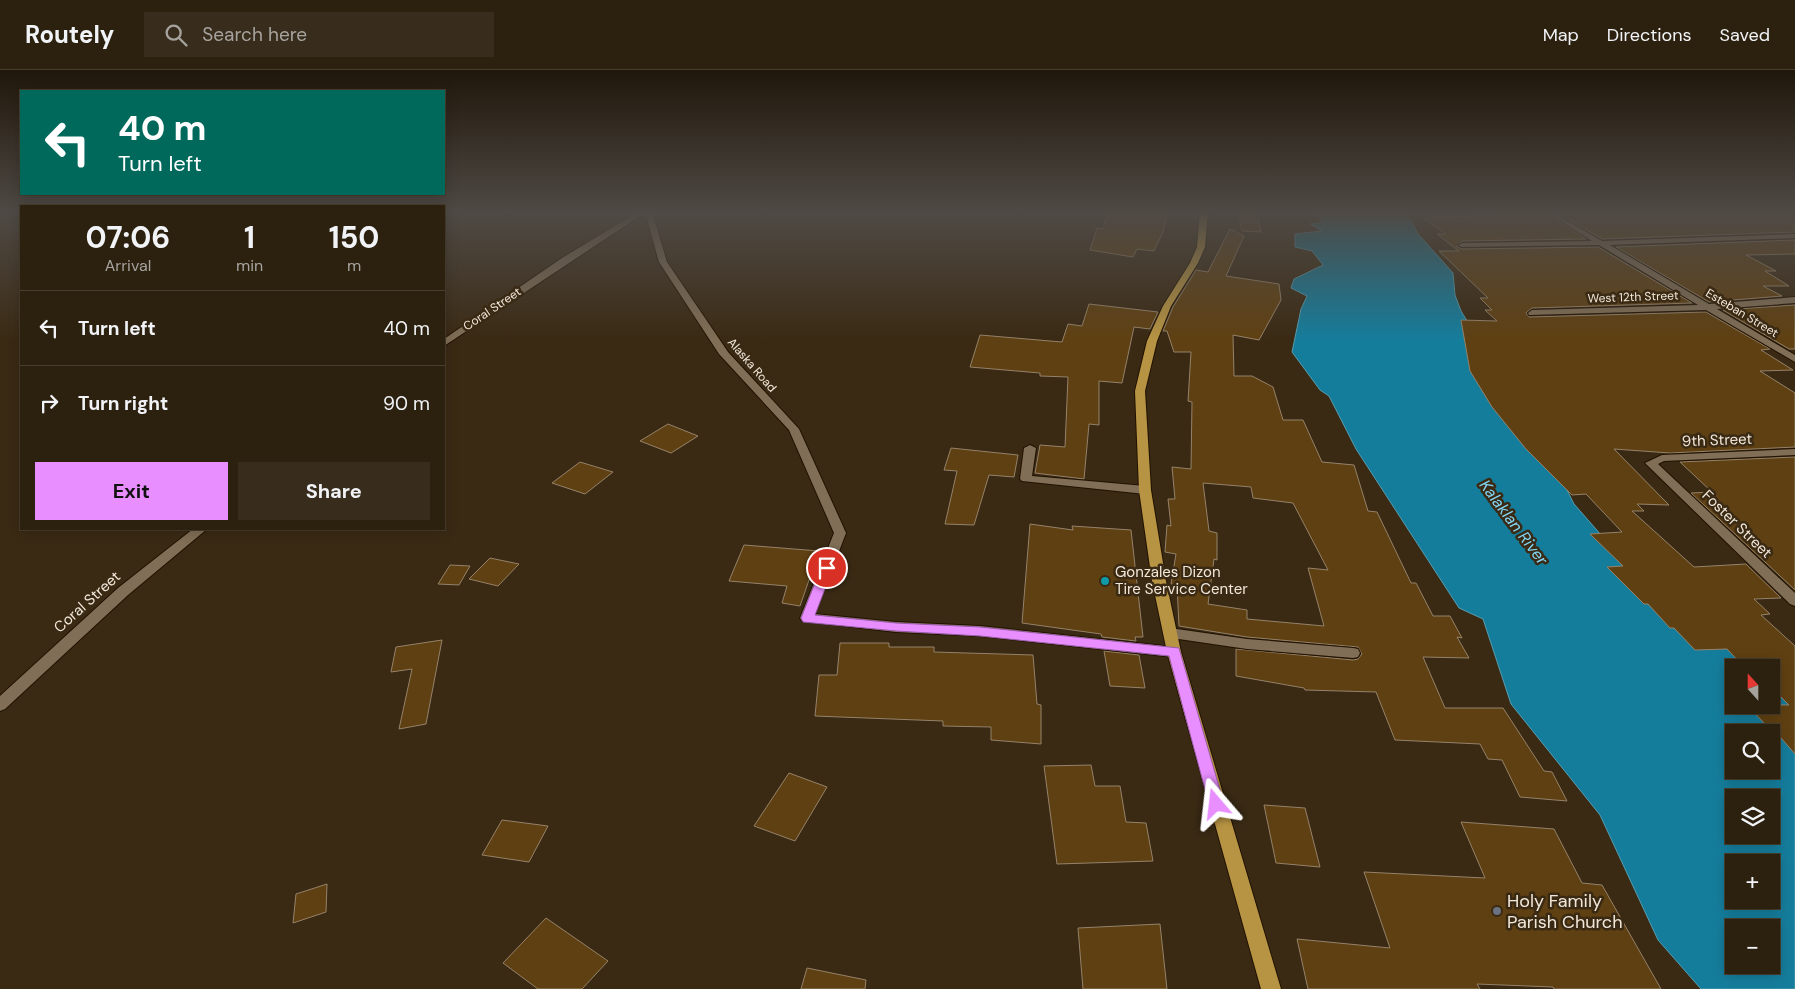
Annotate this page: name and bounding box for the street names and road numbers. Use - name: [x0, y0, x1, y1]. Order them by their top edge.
- street label: Coral Street: [460, 284, 524, 334]
- street label: Esteban Street: [1703, 285, 1782, 341]
- street label: West 12th Street: [1587, 287, 1679, 307]
- street label: Alaska Road: [724, 335, 780, 395]
- street label: 9th Street: [1681, 429, 1753, 451]
- street label: Foster Street: [1698, 486, 1776, 563]
- street label: Coral Street: [49, 567, 125, 637]

